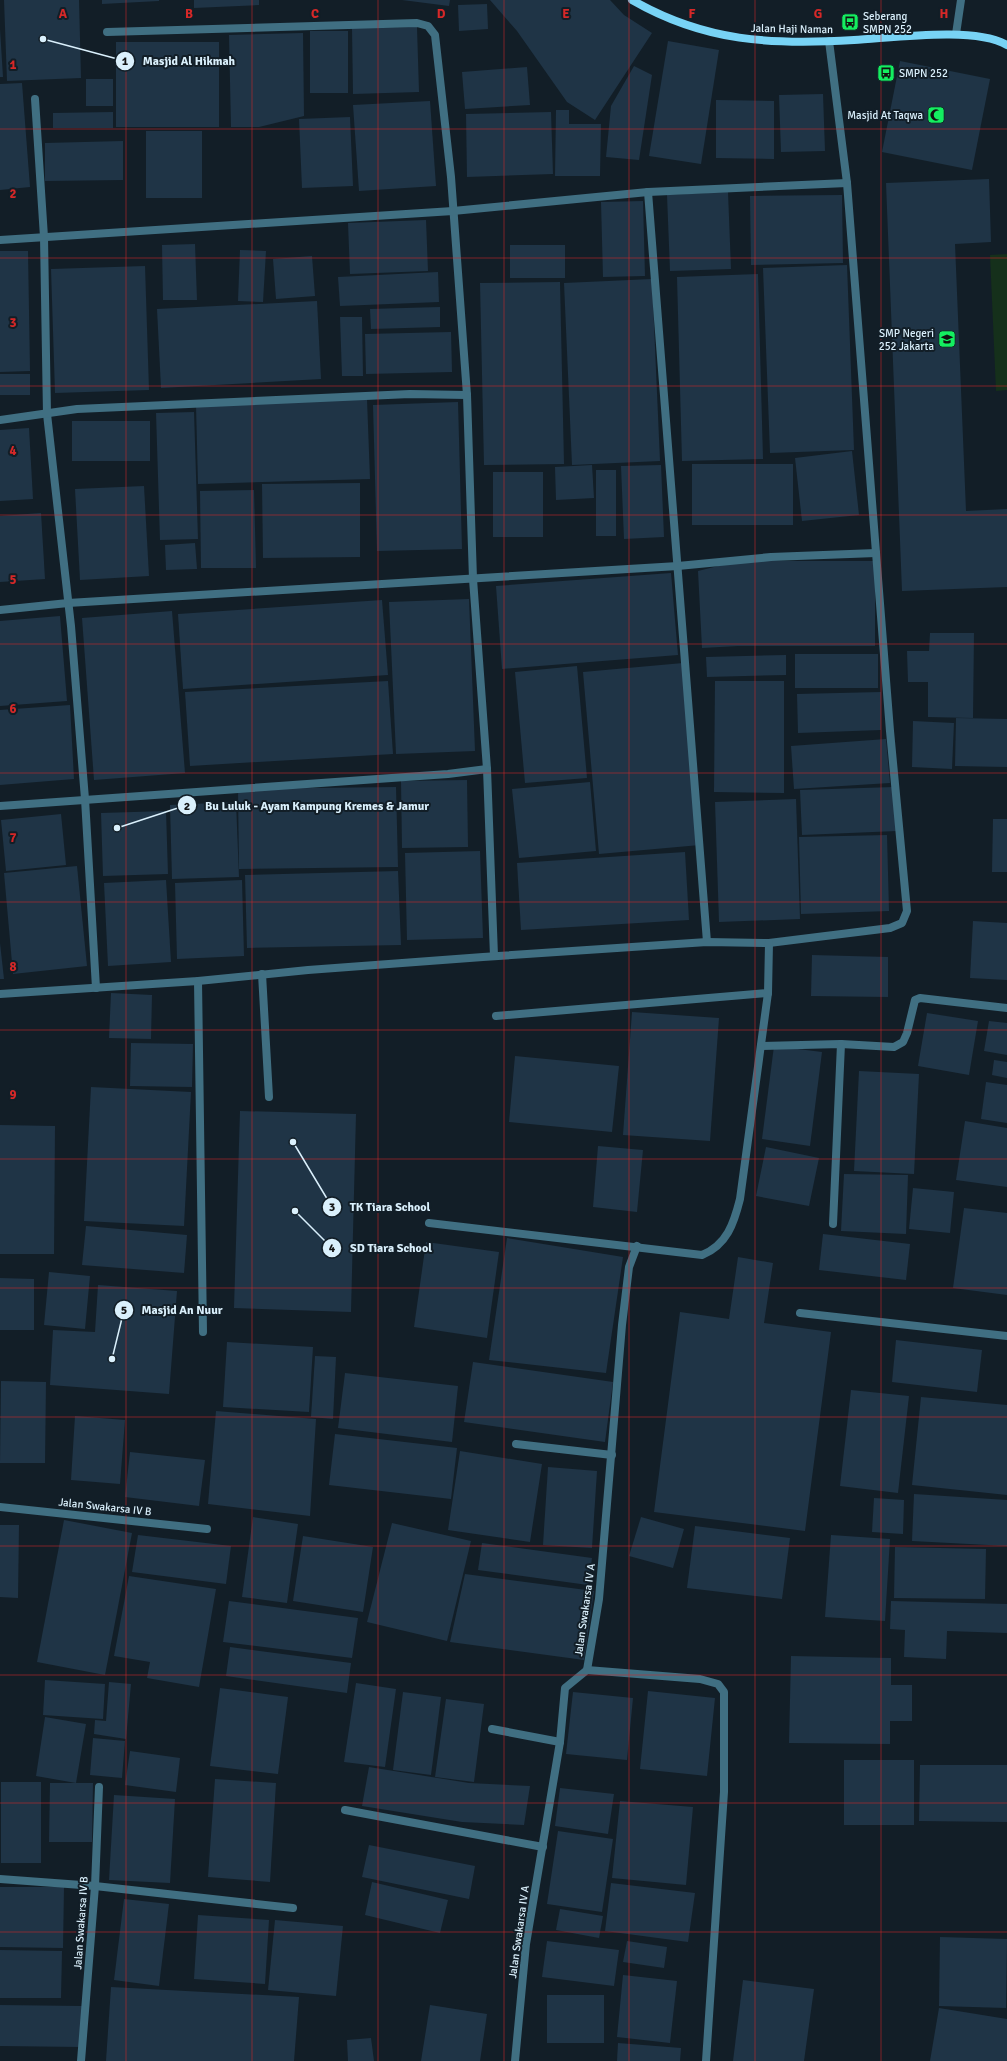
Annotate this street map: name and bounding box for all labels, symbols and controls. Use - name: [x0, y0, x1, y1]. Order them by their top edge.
- text: A: [59, 6, 68, 22]
- text: B: [185, 6, 193, 22]
- text: C: [311, 6, 319, 22]
- text: D: [437, 6, 446, 22]
- text: E: [562, 6, 570, 22]
- text: F: [689, 6, 696, 22]
- text: G: [814, 6, 822, 22]
- text: H: [940, 6, 948, 22]
- place label: Seberang SMPN 252: [863, 10, 912, 36]
- bus stop icon: Seberang SMPN 252: [840, 12, 860, 32]
- street label: Jalan Haji Naman: [751, 22, 833, 36]
- callout: Masjid Al Hikmah: [115, 49, 243, 73]
- text: 1: [122, 54, 129, 69]
- text: Masjid Al Hikmah: [143, 54, 236, 69]
- text: 1: [9, 57, 17, 73]
- bus stop icon: SMPN 252: [876, 63, 896, 83]
- place label: SMPN 252: [899, 67, 948, 80]
- mosque icon: Masjid At Taqwa: [926, 105, 946, 125]
- place label: Masjid At Taqwa: [847, 109, 923, 122]
- text: 2: [9, 186, 17, 202]
- text: 3: [9, 315, 17, 331]
- place label: SMP Negeri 252 Jakarta: [879, 327, 934, 353]
- school or university icon: SMP Negeri 252 Jakarta: [937, 329, 957, 349]
- text: 4: [9, 443, 17, 459]
- text: 5: [9, 572, 17, 588]
- text: 6: [9, 701, 17, 717]
- callout: Bu Luluk - Ayam Kampung Kremes & Jamur: [177, 793, 437, 817]
- text: 2: [184, 799, 190, 814]
- text: Bu Luluk - Ayam Kampung Kremes & Jamur: [205, 799, 429, 814]
- text: 7: [9, 830, 17, 846]
- text: 8: [9, 959, 17, 975]
- text: 9: [9, 1087, 17, 1103]
- callout: TK Tiara School: [322, 1195, 438, 1219]
- text: 3: [329, 1200, 335, 1215]
- text: TK Tiara School: [350, 1200, 431, 1215]
- callout: SD Tiara School: [322, 1236, 440, 1260]
- text: 4: [329, 1241, 336, 1256]
- text: SD Tiara School: [350, 1241, 432, 1256]
- callout: Masjid An Nuur: [114, 1298, 231, 1322]
- text: 5: [121, 1303, 127, 1318]
- text: Masjid An Nuur: [141, 1303, 223, 1318]
- street label: Jalan Swakarsa IV B: [58, 1496, 152, 1518]
- street label: Jalan Swakarsa IV A: [572, 1563, 598, 1657]
- street label: Jalan Swakarsa IV B: [71, 1876, 91, 1970]
- street label: Jalan Swakarsa IV A: [506, 1885, 532, 1979]

